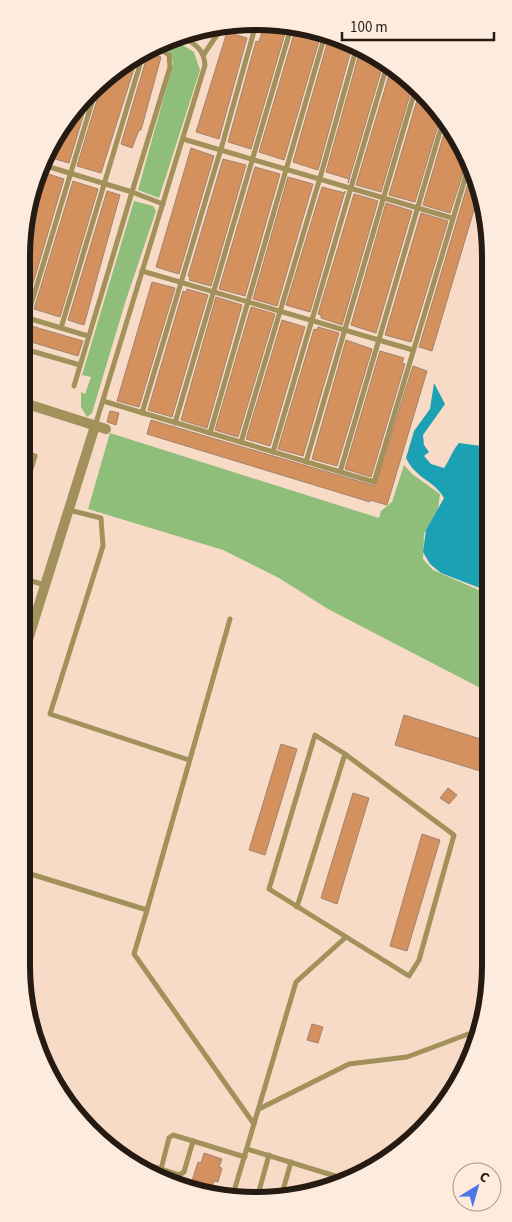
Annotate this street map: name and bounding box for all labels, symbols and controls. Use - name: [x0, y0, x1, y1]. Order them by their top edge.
- scale bar: [342, 10, 494, 42]
- text: 100 m: [350, 17, 388, 38]
- north arrow: [452, 1162, 502, 1212]
- text: С: [475, 1167, 493, 1188]

